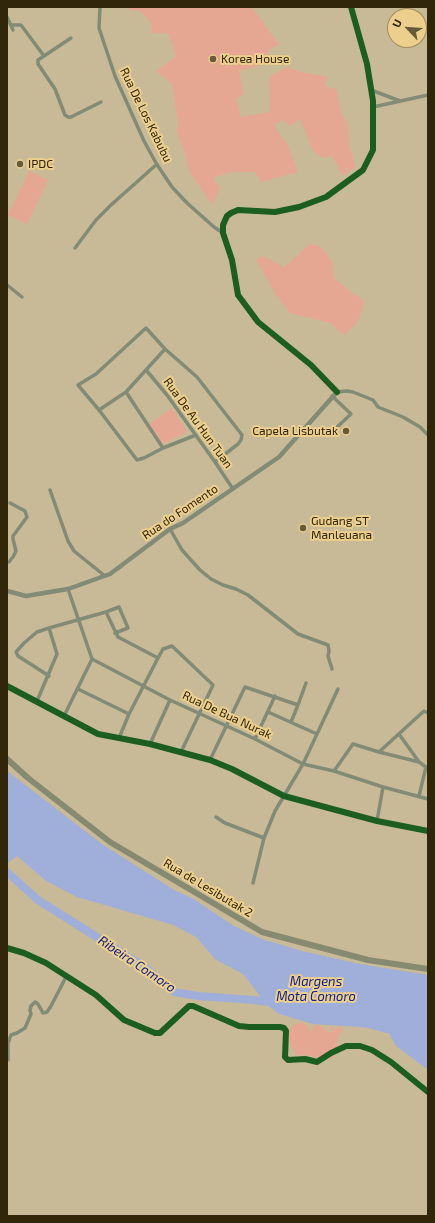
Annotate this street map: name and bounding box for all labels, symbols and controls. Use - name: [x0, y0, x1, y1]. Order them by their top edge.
- north arrow: [387, 8, 427, 48]
- text: U: [389, 17, 404, 29]
- place label: Korea House: [221, 52, 289, 66]
- marker: Korea House: [208, 54, 218, 64]
- street label: Rua De Los Kabubu: [117, 65, 175, 165]
- place label: IPDC: [28, 157, 53, 171]
- marker: IPDC: [15, 159, 25, 169]
- street label: Rua De Au Hun Tuan: [160, 375, 236, 471]
- place label: Capela Lisbutak: [252, 424, 338, 438]
- marker: Capela Lisbutak: [341, 426, 351, 436]
- street label: Rua do Fomento: [139, 481, 221, 543]
- place label: Gudang ST Manleuana: [311, 514, 372, 542]
- marker: Gudang ST Manleuana: [298, 523, 308, 533]
- street label: Rua De Bua Nurak: [180, 688, 274, 742]
- street label: Rua de Lesibutak 2: [161, 856, 255, 920]
- water label: Ribeira Comoro: [95, 932, 179, 996]
- water label: Margens Mota Comoro: [276, 974, 356, 1005]

